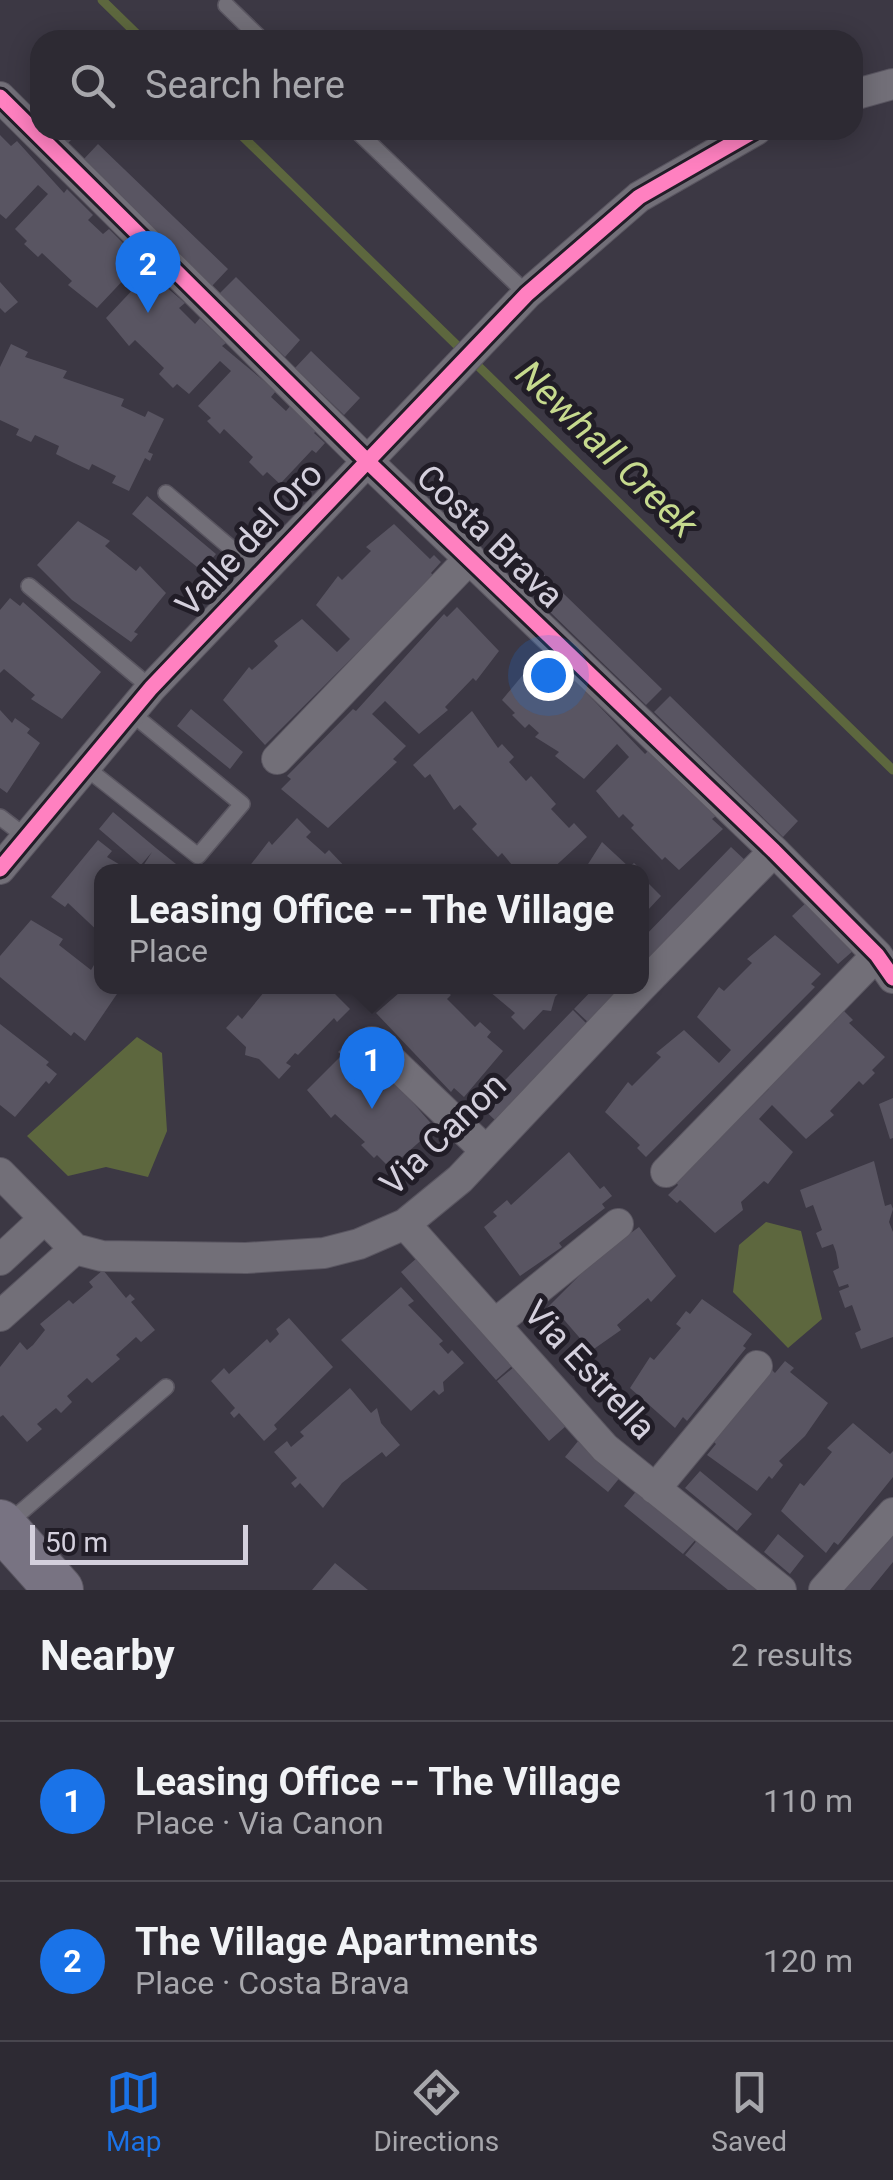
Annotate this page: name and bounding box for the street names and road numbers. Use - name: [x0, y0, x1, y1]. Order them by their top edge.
- street label: Valle del Oro: [168, 454, 331, 625]
- street label: Costa Brava: [408, 456, 571, 616]
- street label: Via Canon: [372, 1064, 515, 1204]
- street label: Via Estrella: [515, 1293, 664, 1448]

